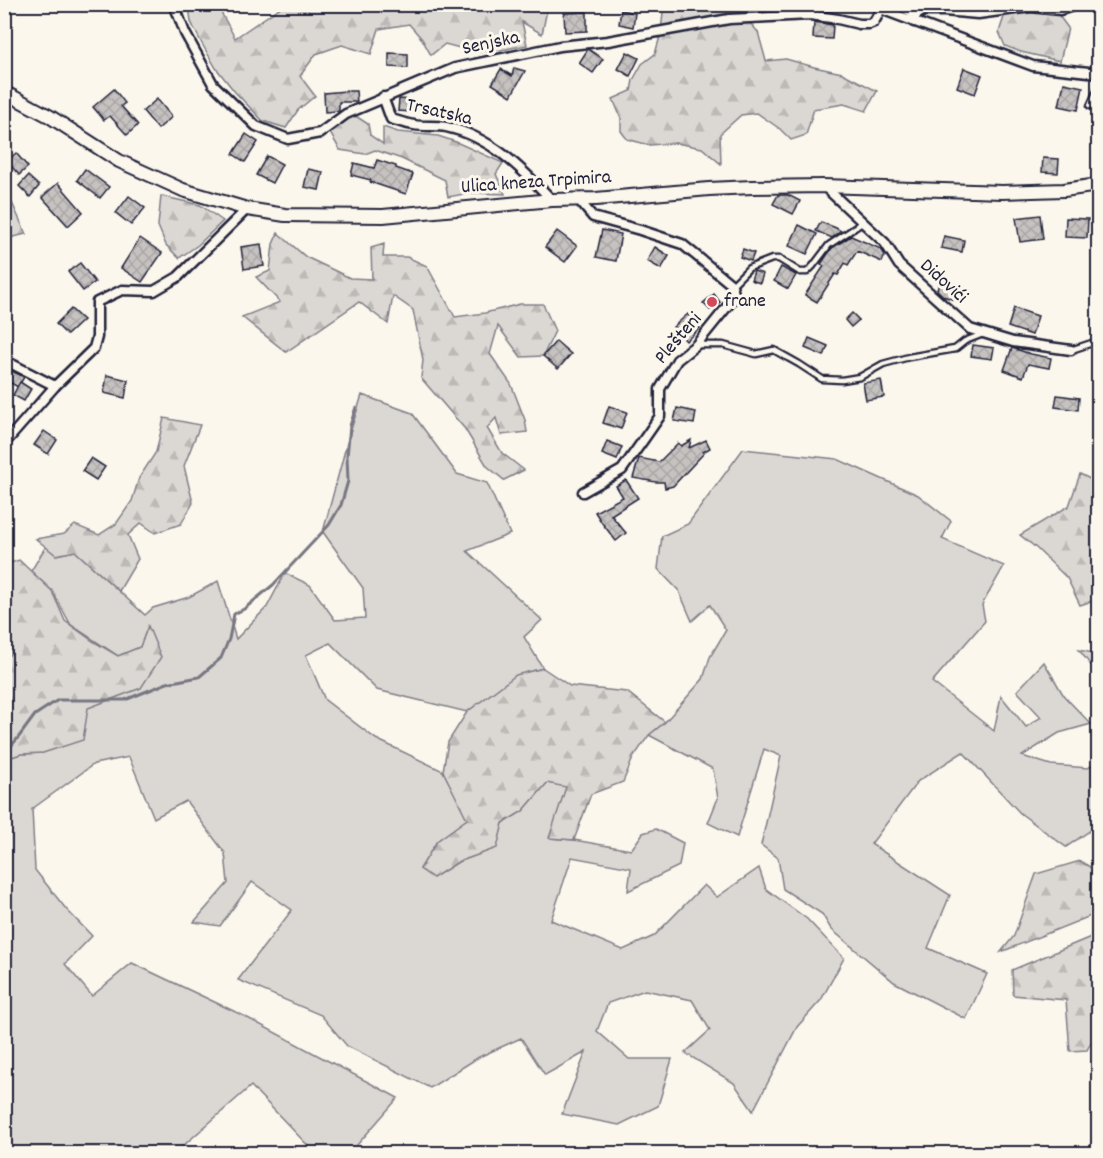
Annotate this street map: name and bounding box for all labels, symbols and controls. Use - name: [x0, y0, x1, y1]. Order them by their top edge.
- street label: Senjska: [460, 24, 523, 64]
- street label: Trsatska: [403, 92, 475, 134]
- street label: Ulica kneza Trpimira: [460, 164, 613, 202]
- street label: Didovići: [913, 253, 973, 311]
- place label: frane: [724, 288, 766, 316]
- marker: frane: [705, 295, 719, 309]
- street label: Plešteni: [649, 307, 710, 371]

